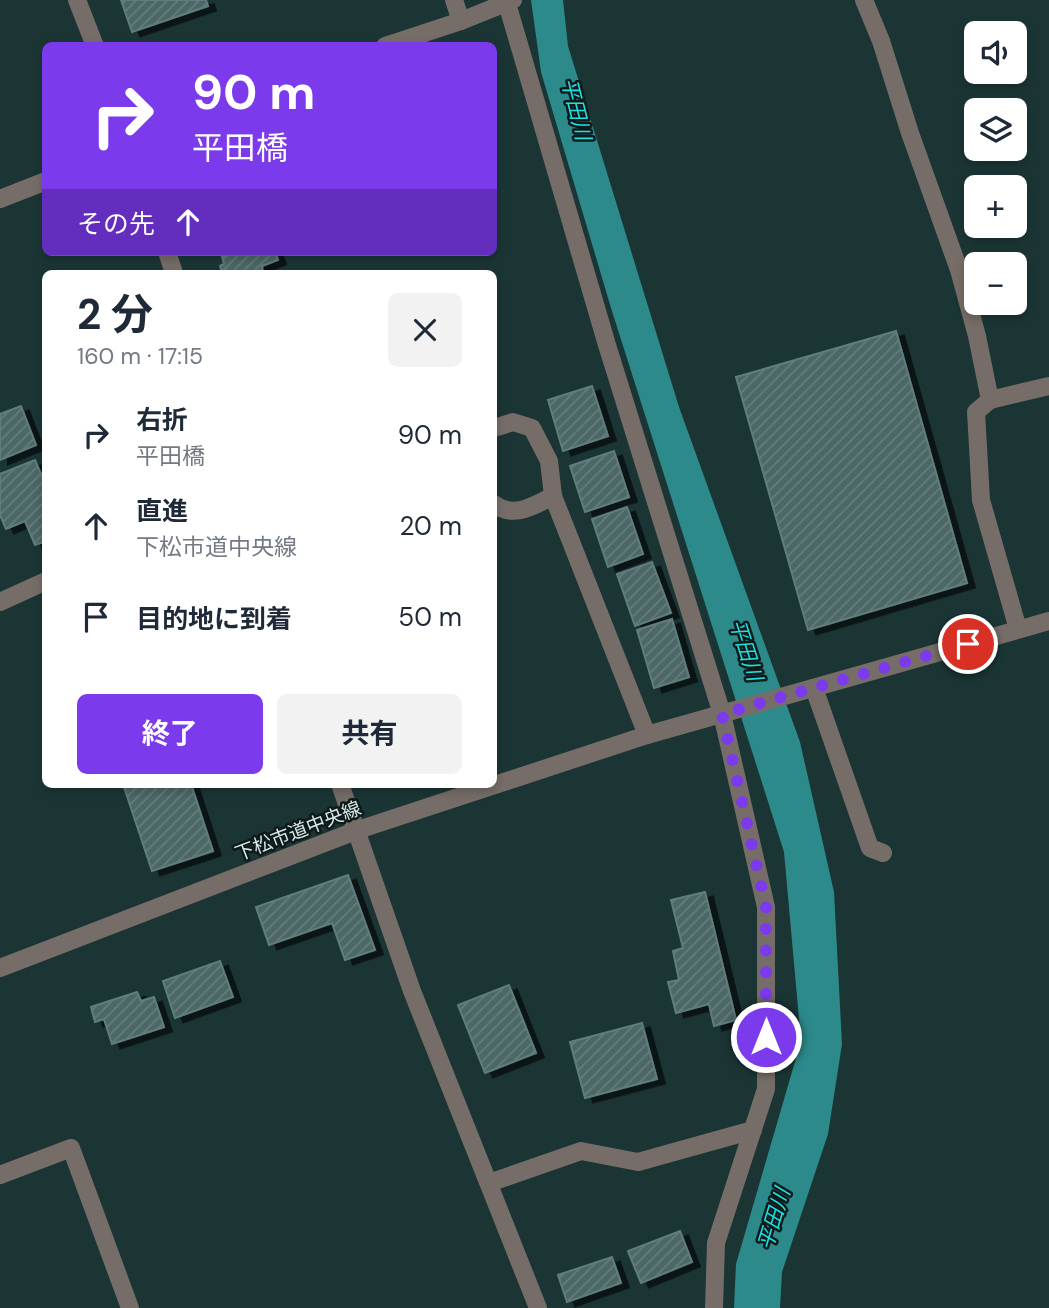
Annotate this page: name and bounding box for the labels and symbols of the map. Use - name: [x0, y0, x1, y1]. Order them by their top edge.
- water label: 平田川: [555, 75, 598, 145]
- pin: [938, 614, 998, 674]
- water label: 平田川: [723, 616, 770, 686]
- street label: 下松市道中央線: [231, 795, 365, 867]
- position arrow: [729, 1000, 803, 1074]
- water label: 平田川: [751, 1183, 797, 1253]

